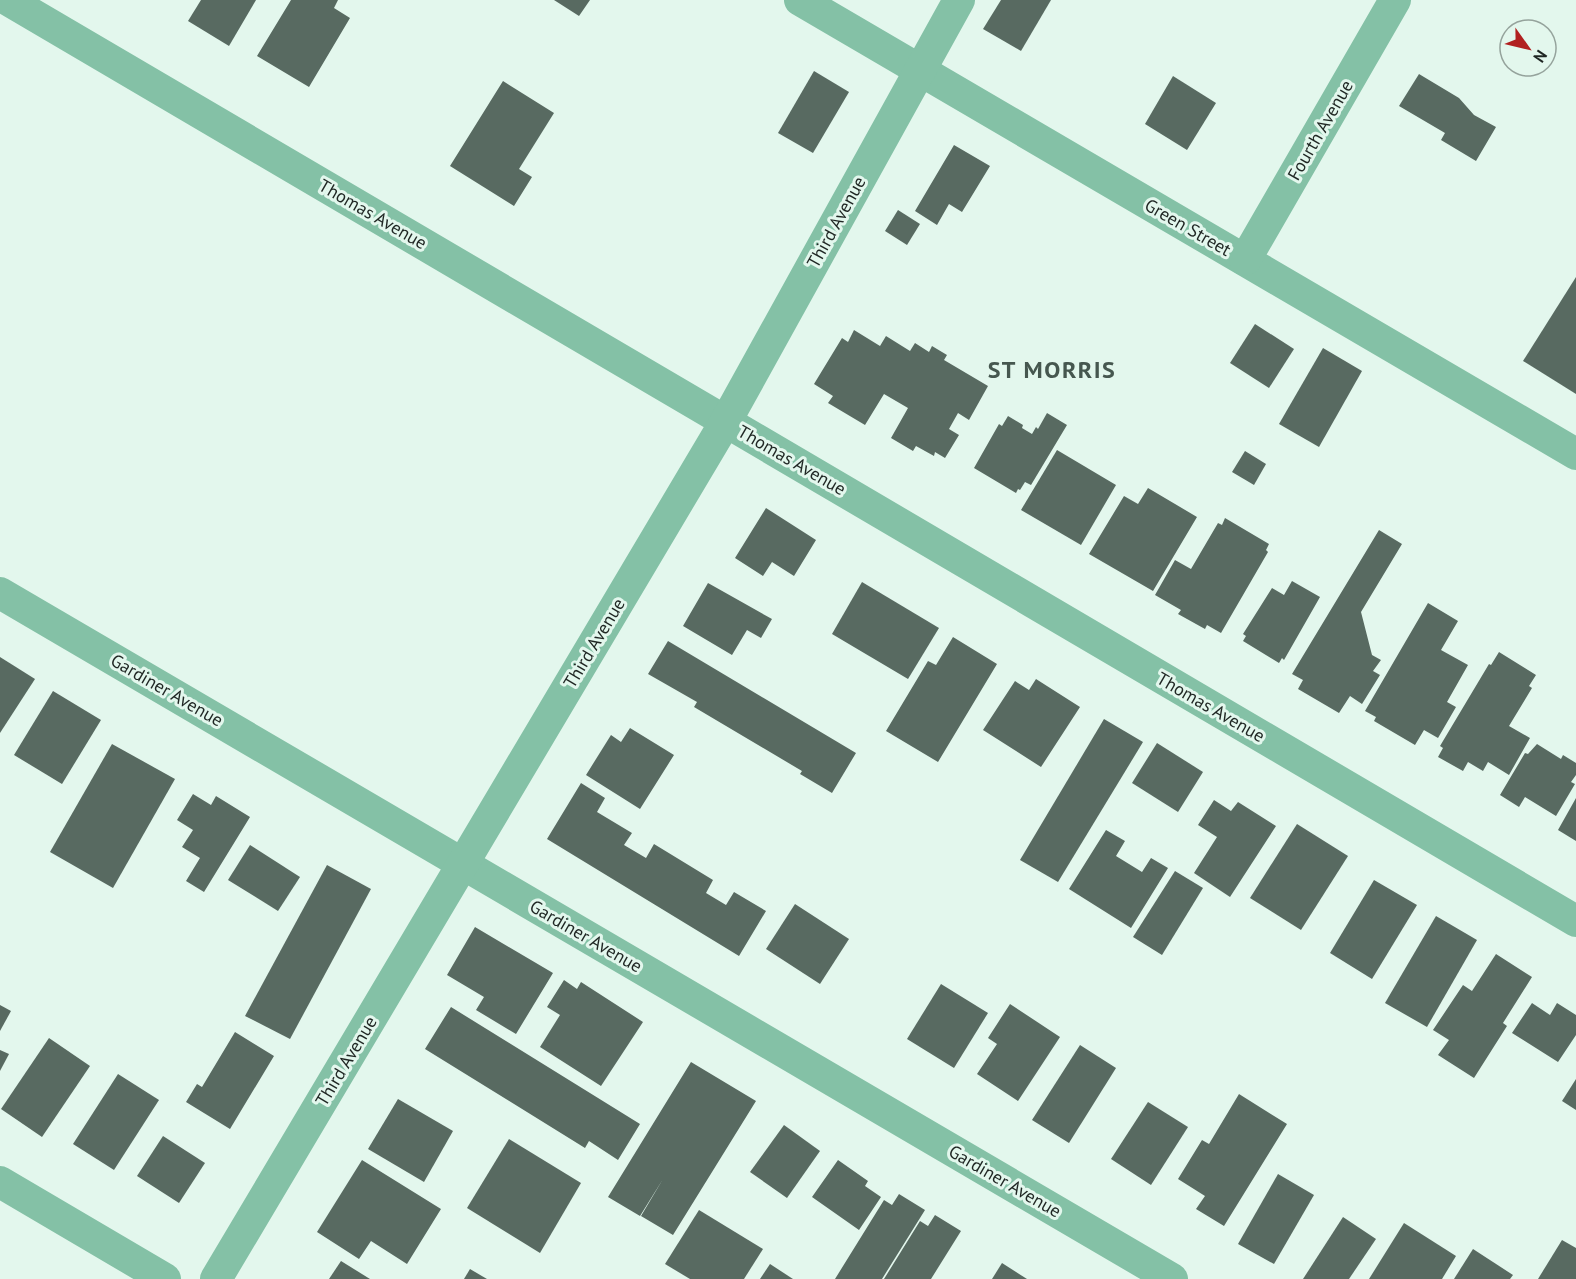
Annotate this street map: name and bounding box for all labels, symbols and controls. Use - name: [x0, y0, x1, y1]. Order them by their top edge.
- north arrow: [1498, 18, 1558, 78]
- text: N: [1529, 46, 1552, 66]
- street label: Fourth Avenue: [1282, 76, 1358, 184]
- street label: Third Avenue: [801, 172, 871, 272]
- street label: Thomas Avenue: [315, 174, 431, 254]
- street label: Green Street: [1141, 193, 1235, 261]
- district label: ST MORRIS: [988, 354, 1116, 385]
- street label: Thomas Avenue: [734, 420, 850, 500]
- street label: Third Avenue: [558, 594, 630, 692]
- street label: Gardiner Avenue: [107, 649, 227, 731]
- street label: Thomas Avenue: [1153, 667, 1269, 747]
- street label: Gardiner Avenue: [526, 895, 646, 977]
- street label: Third Avenue: [310, 1012, 382, 1110]
- street label: Gardiner Avenue: [945, 1140, 1065, 1222]

